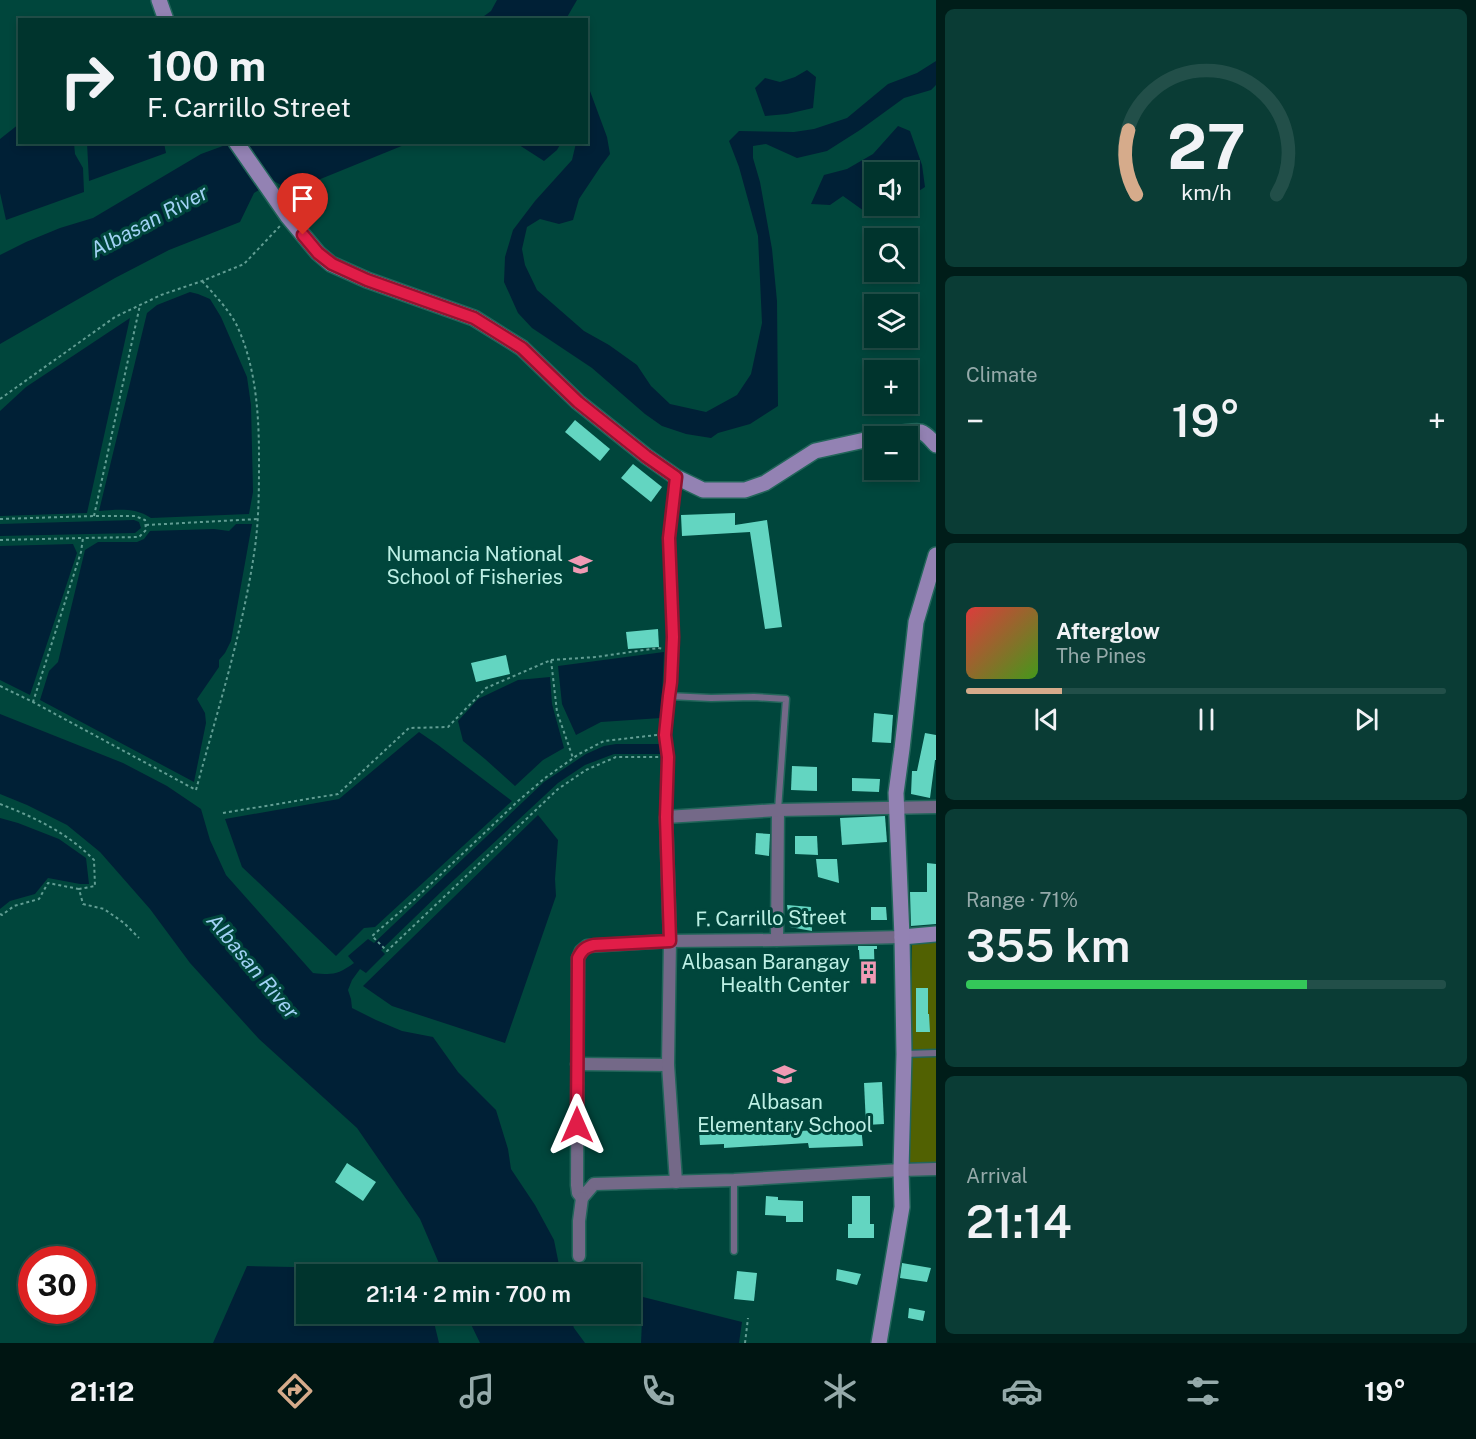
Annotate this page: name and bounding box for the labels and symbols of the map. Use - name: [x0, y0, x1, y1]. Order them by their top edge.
- pin: [277, 173, 328, 235]
- water label: Albasan River: [86, 179, 213, 262]
- place label: Numancia National School of Fisheries: [386, 542, 563, 589]
- school or university icon: Numancia National School of Fisheries: [568, 552, 594, 578]
- street label: F. Carrillo Street: [695, 905, 847, 931]
- water label: Albasan River: [202, 908, 305, 1025]
- place label: Albasan Barangay Health Center: [681, 950, 850, 997]
- building icon: Albasan Barangay Health Center: [855, 960, 881, 986]
- school or university icon: Albasan Elementary School: [772, 1062, 798, 1088]
- place label: Albasan Elementary School: [697, 1090, 873, 1137]
- position arrow: [545, 1093, 609, 1157]
- speed limit sign: 30: [18, 1246, 96, 1324]

